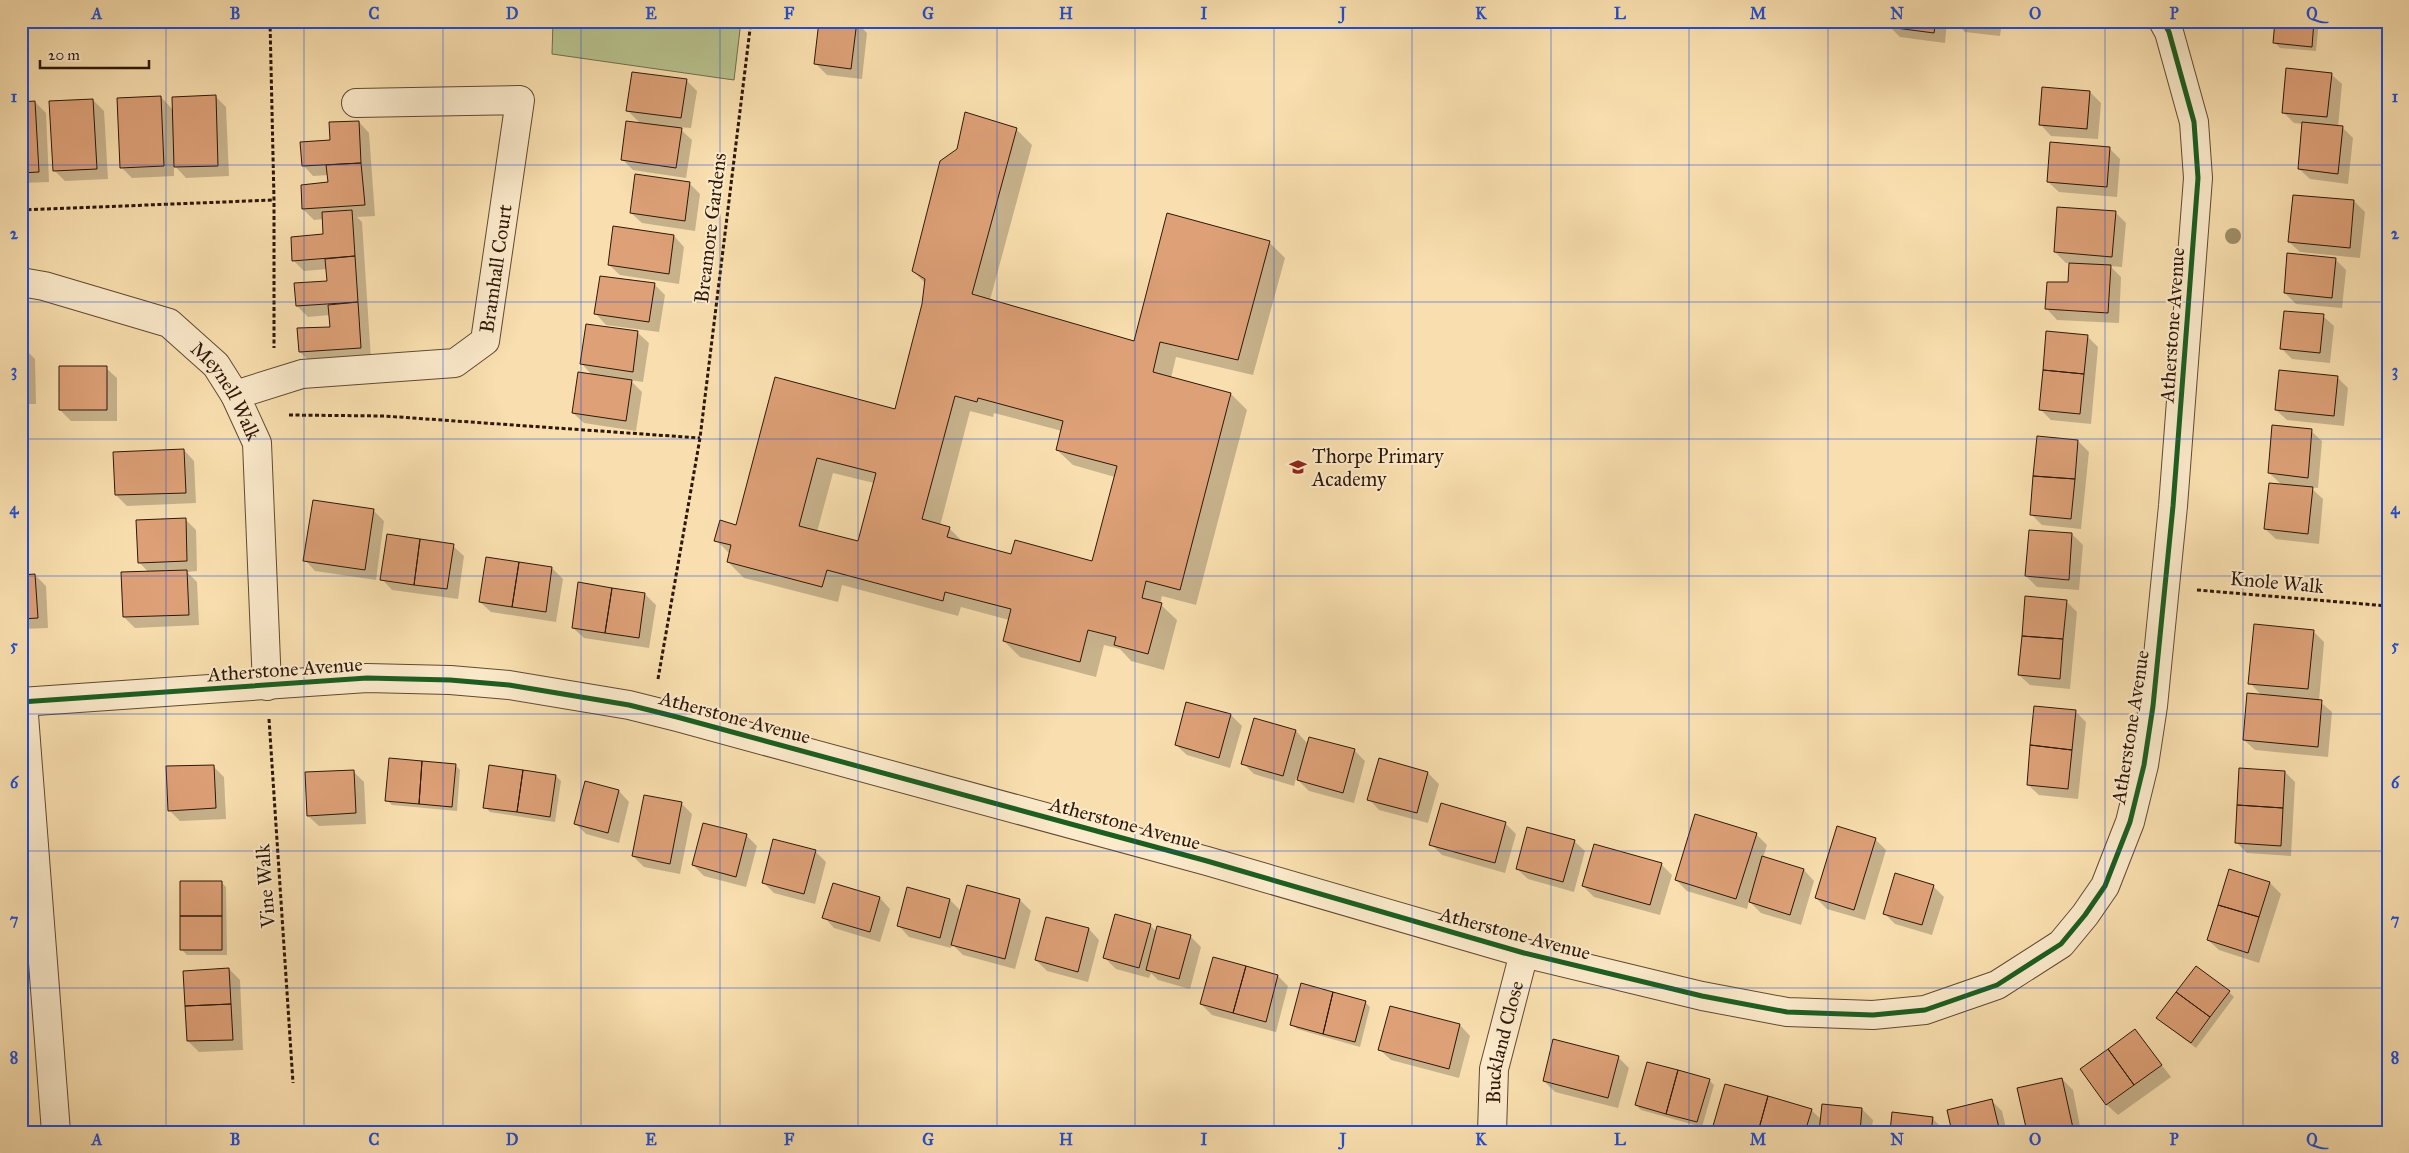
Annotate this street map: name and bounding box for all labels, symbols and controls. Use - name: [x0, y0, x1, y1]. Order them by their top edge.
- text: A: [91, 4, 103, 23]
- text: B: [230, 4, 240, 23]
- text: C: [369, 4, 380, 23]
- text: D: [506, 4, 519, 23]
- text: E: [645, 4, 657, 23]
- text: F: [784, 4, 795, 23]
- text: G: [922, 4, 934, 23]
- text: H: [1059, 4, 1073, 23]
- text: I: [1201, 4, 1208, 23]
- text: J: [1338, 4, 1347, 24]
- text: K: [1475, 4, 1487, 23]
- text: L: [1614, 4, 1626, 23]
- text: M: [1750, 4, 1767, 23]
- text: N: [1890, 4, 1904, 23]
- text: O: [2029, 4, 2041, 23]
- text: P: [2169, 4, 2179, 23]
- text: Q: [2306, 4, 2329, 24]
- scale bar: [40, 38, 149, 70]
- text: 20 m: [48, 46, 80, 64]
- text: 1: [11, 87, 18, 106]
- text: 1: [2392, 87, 2399, 106]
- street label: Breamore Gardens: [689, 152, 731, 304]
- street label: Bramhall Court: [474, 203, 517, 335]
- text: 2: [10, 224, 19, 243]
- text: 2: [2391, 224, 2400, 243]
- street label: Atherstone Avenue: [2155, 247, 2189, 404]
- street label: Meynell Walk: [186, 336, 266, 445]
- text: 3: [11, 361, 17, 381]
- text: 3: [2392, 361, 2398, 381]
- place label: Thorpe Primary Academy: [1311, 444, 1444, 491]
- school or university icon: Thorpe Primary Academy: [1288, 457, 1308, 477]
- text: 4: [10, 499, 20, 519]
- text: 4: [2391, 499, 2401, 519]
- street label: Knole Walk: [2229, 566, 2326, 598]
- text: 5: [10, 636, 18, 655]
- text: 5: [2391, 636, 2399, 655]
- street label: Atherstone Avenue: [2106, 648, 2154, 807]
- street label: Atherstone Avenue: [206, 652, 363, 686]
- street label: Atherstone Avenue: [656, 685, 813, 749]
- text: 6: [10, 773, 19, 792]
- text: 6: [2391, 773, 2400, 792]
- street label: Atherstone Avenue: [1046, 791, 1203, 855]
- street label: Vine Walk: [250, 843, 280, 930]
- street label: Atherstone Avenue: [1436, 901, 1593, 965]
- text: 7: [10, 910, 19, 929]
- text: 7: [2391, 910, 2400, 929]
- street label: Buckland Close: [1481, 978, 1528, 1104]
- text: 8: [10, 1048, 18, 1067]
- text: 8: [2391, 1048, 2399, 1067]
- text: A: [91, 1130, 103, 1149]
- text: B: [230, 1130, 240, 1149]
- text: C: [369, 1130, 380, 1149]
- text: D: [506, 1130, 519, 1149]
- text: E: [645, 1130, 657, 1149]
- text: F: [784, 1130, 795, 1149]
- text: G: [922, 1130, 934, 1149]
- text: H: [1059, 1130, 1073, 1149]
- text: I: [1201, 1130, 1208, 1149]
- text: J: [1338, 1130, 1347, 1150]
- text: K: [1475, 1130, 1487, 1149]
- text: L: [1614, 1130, 1626, 1149]
- text: M: [1750, 1130, 1767, 1149]
- text: N: [1890, 1130, 1904, 1149]
- text: O: [2029, 1130, 2041, 1149]
- text: P: [2169, 1130, 2179, 1149]
- text: Q: [2306, 1130, 2329, 1150]

